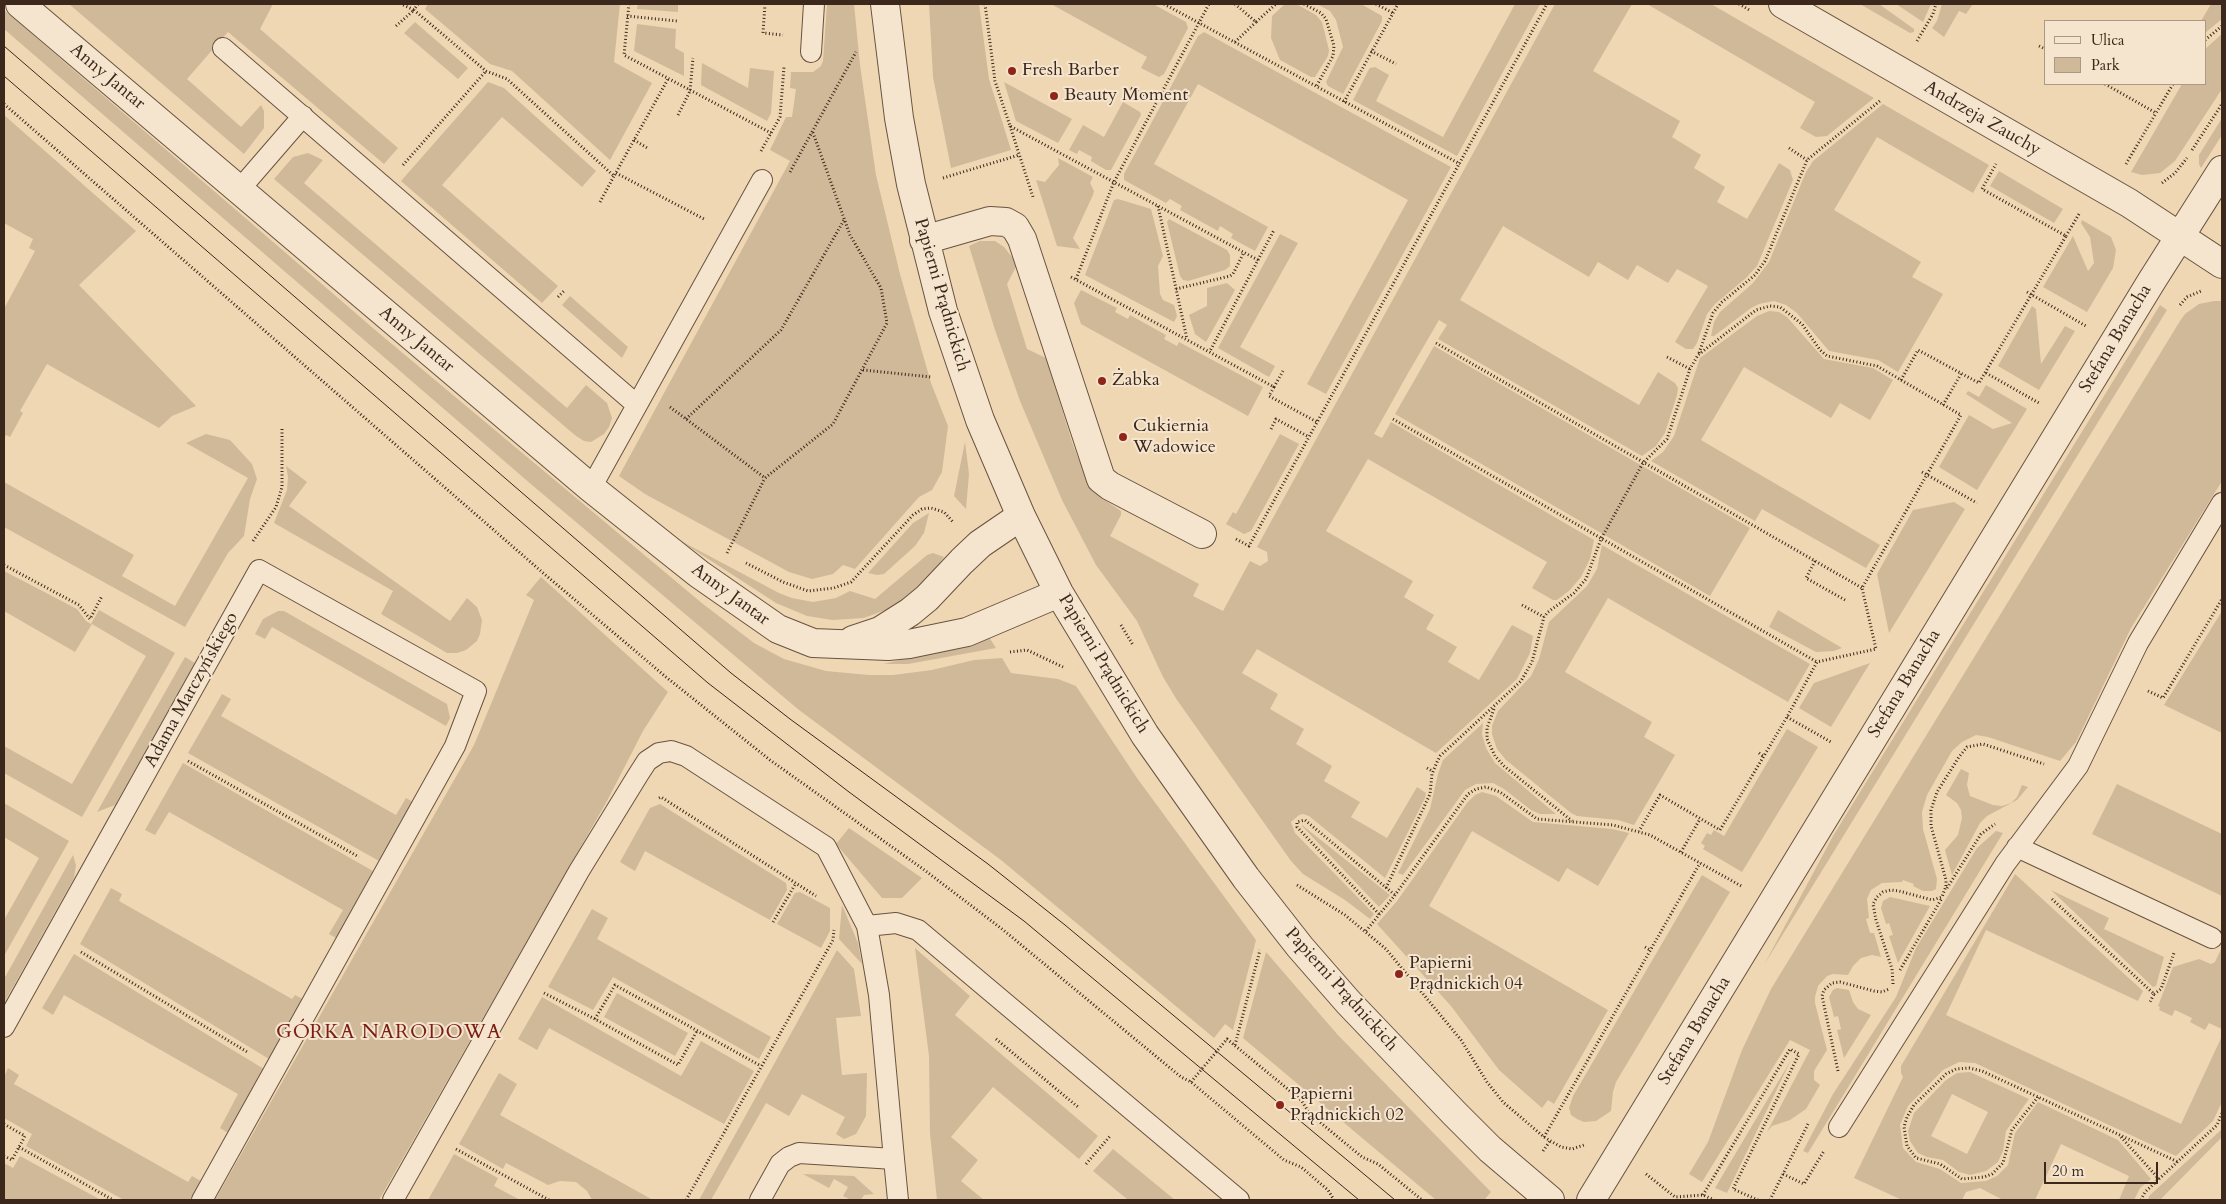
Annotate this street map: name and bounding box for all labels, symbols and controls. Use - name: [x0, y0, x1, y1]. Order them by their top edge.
- legend: [2044, 20, 2206, 85]
- text: Ulica: [2091, 30, 2125, 50]
- street label: Anny Jantar: [65, 39, 149, 115]
- text: Park: [2091, 55, 2120, 75]
- place label: Fresh Barber: [1022, 60, 1119, 82]
- marker: Fresh Barber: [1006, 65, 1018, 77]
- street label: Andrzeja Zauchy: [1920, 77, 2044, 161]
- place label: Beauty Moment: [1064, 85, 1188, 107]
- marker: Beauty Moment: [1048, 90, 1060, 102]
- street label: Papierni Prądnickich: [909, 216, 973, 374]
- street label: Stefana Banacha: [2075, 281, 2157, 397]
- street label: Anny Jantar: [374, 302, 458, 378]
- place label: Żabka: [1112, 370, 1160, 392]
- marker: Żabka: [1096, 375, 1108, 387]
- place label: Cukiernia Wadowice: [1133, 416, 1216, 458]
- marker: Cukiernia Wadowice: [1117, 431, 1129, 443]
- street label: Anny Jantar: [687, 559, 773, 631]
- street label: Papierni Prądnickich: [1053, 590, 1153, 738]
- street label: Adama Marczyńskiego: [140, 609, 244, 771]
- street label: Stefana Banacha: [1864, 626, 1946, 742]
- street label: Papierni Prądnickich: [1280, 924, 1402, 1056]
- place label: Papierni Prądnickich 04: [1409, 953, 1523, 996]
- marker: Papierni Prądnickich 04: [1393, 968, 1405, 980]
- street label: Stefana Banacha: [1654, 973, 1736, 1089]
- district label: GÓRKA NARODOWA: [274, 1021, 504, 1045]
- place label: Papierni Prądnickich 02: [1290, 1084, 1404, 1126]
- marker: Papierni Prądnickich 02: [1274, 1099, 1286, 1111]
- scale bar: [2046, 1152, 2160, 1184]
- text: 20 m: [2052, 1161, 2084, 1181]

